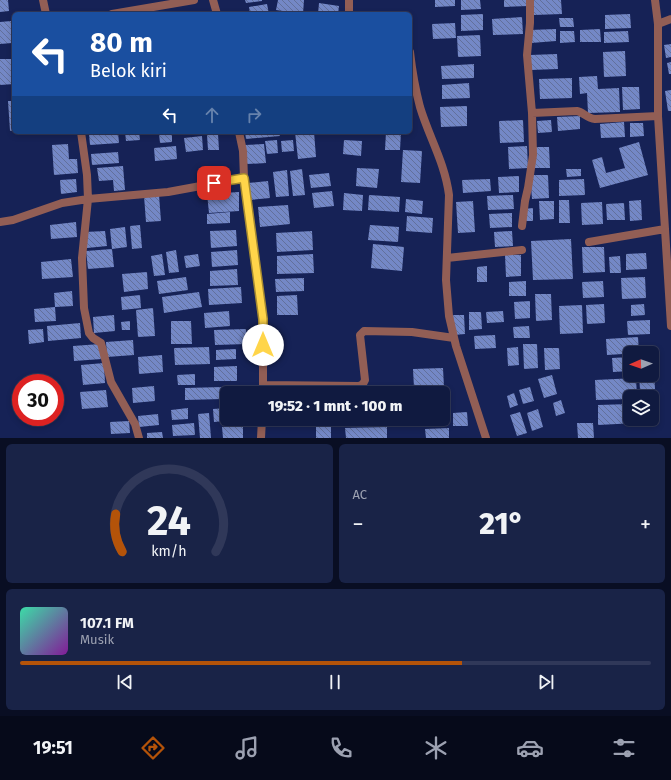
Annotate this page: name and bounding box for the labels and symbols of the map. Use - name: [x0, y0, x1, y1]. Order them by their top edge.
- pin: [197, 166, 231, 200]
- position arrow: [242, 324, 284, 366]
- north arrow: [623, 346, 659, 382]
- speed limit sign: 30: [12, 374, 64, 426]

